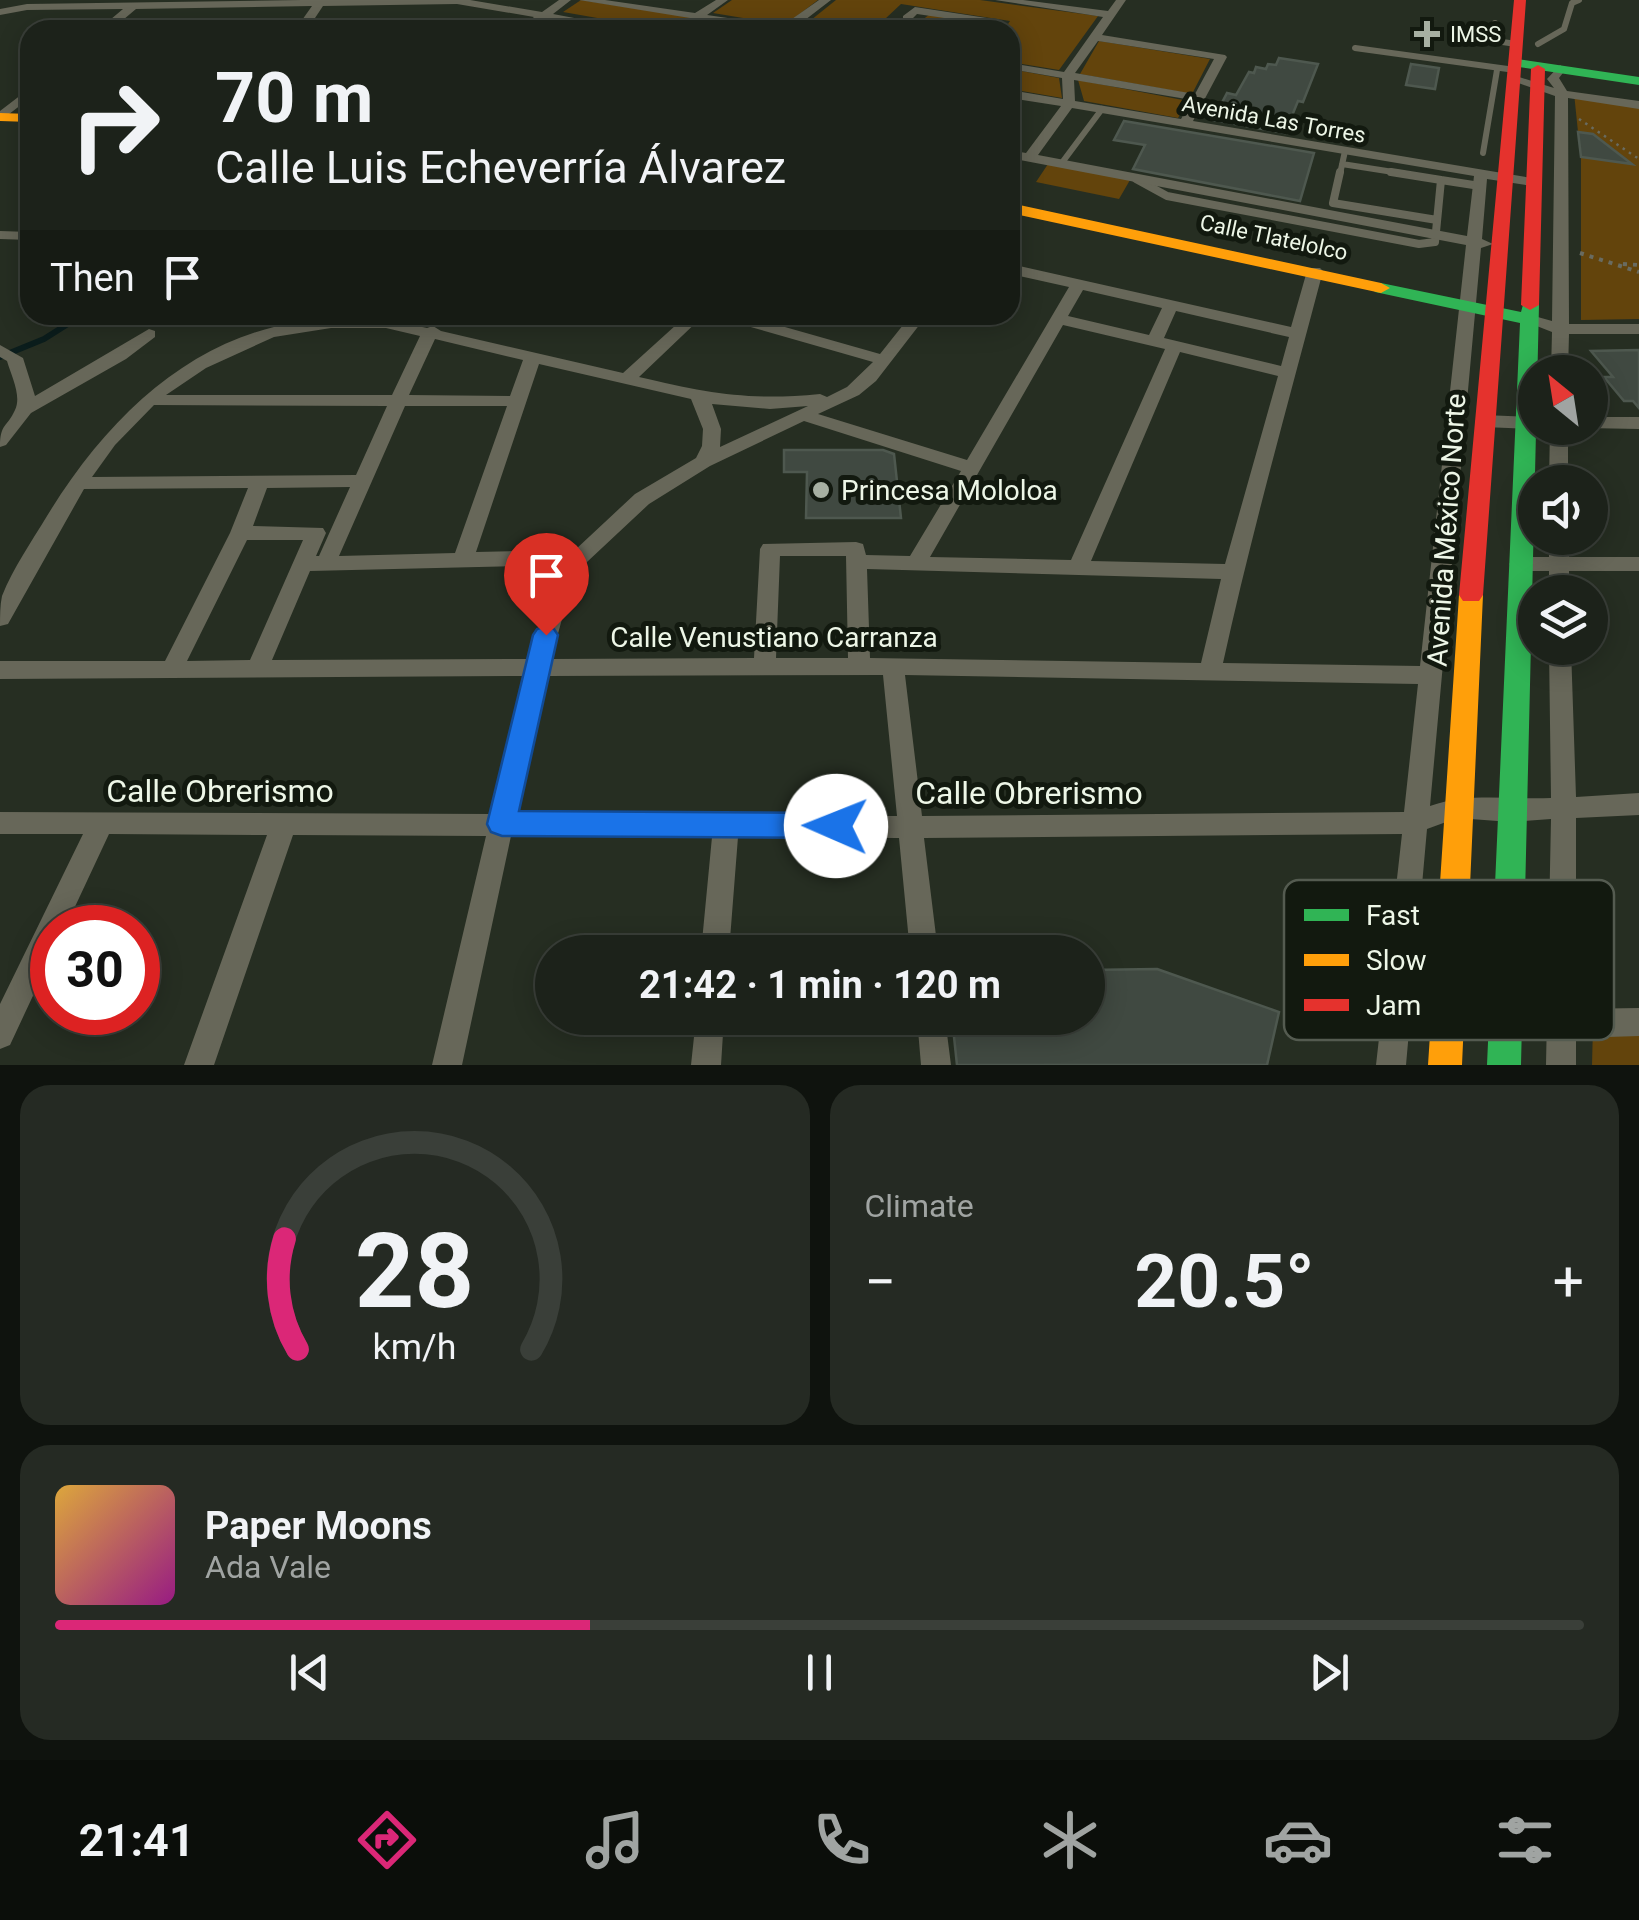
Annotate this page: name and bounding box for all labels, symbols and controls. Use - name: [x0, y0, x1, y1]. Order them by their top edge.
- marker: IMSS: [1414, 21, 1440, 47]
- place label: IMSS: [1450, 22, 1501, 47]
- text: 70 m: [215, 57, 373, 139]
- icon: right: [50, 60, 180, 190]
- street label: Avenida Las Torres: [1180, 91, 1368, 148]
- text: Calle Luis Echeverría Álvarez: [215, 141, 786, 194]
- street label: Calle Tlatelolco: [1198, 210, 1350, 265]
- icon: arrive: [155, 250, 210, 305]
- text: Then: [50, 256, 135, 300]
- north arrow: [1518, 355, 1608, 445]
- map controls: [1518, 355, 1608, 665]
- street label: Avenida México Norte: [1420, 392, 1473, 668]
- button: sound: [1518, 465, 1608, 555]
- place label: Princesa Mololoa: [841, 474, 1058, 507]
- marker: Princesa Mololoa: [810, 479, 832, 501]
- pin: [504, 533, 589, 636]
- icon: arrive: [519, 548, 574, 603]
- button: layers: [1518, 575, 1608, 665]
- street label: Calle Venustiano Carranza: [610, 621, 938, 654]
- street label: Calle Obrerismo: [106, 772, 334, 810]
- position arrow: [784, 774, 888, 878]
- street label: Calle Obrerismo: [915, 774, 1143, 812]
- legend: [1284, 880, 1614, 1040]
- text: Fast: [1366, 899, 1420, 932]
- speed limit sign: 30: [30, 905, 160, 1035]
- text: Slow: [1366, 944, 1426, 977]
- text: 21:42 · 1 min · 120 m: [639, 963, 1001, 1007]
- text: Jam: [1366, 989, 1421, 1022]
- text: Climate: [865, 1187, 974, 1225]
- text: 28: [355, 1211, 474, 1332]
- text: 20.5°: [1134, 1237, 1314, 1325]
- text: −: [865, 1250, 896, 1314]
- text: +: [1553, 1250, 1584, 1314]
- text: km/h: [373, 1326, 457, 1368]
- text: Paper Moons: [205, 1504, 432, 1548]
- text: Ada Vale: [205, 1548, 331, 1586]
- icon: previous: [282, 1645, 337, 1700]
- icon: pause: [792, 1645, 847, 1700]
- icon: next: [1302, 1645, 1357, 1700]
- icon: directions: [352, 1805, 422, 1875]
- icon: music: [580, 1805, 650, 1875]
- icon: phone: [807, 1805, 877, 1875]
- icon: climate: [1035, 1805, 1105, 1875]
- icon: car: [1263, 1805, 1333, 1875]
- icon: filters: [1490, 1805, 1560, 1875]
- text: 21:41: [79, 1814, 195, 1867]

